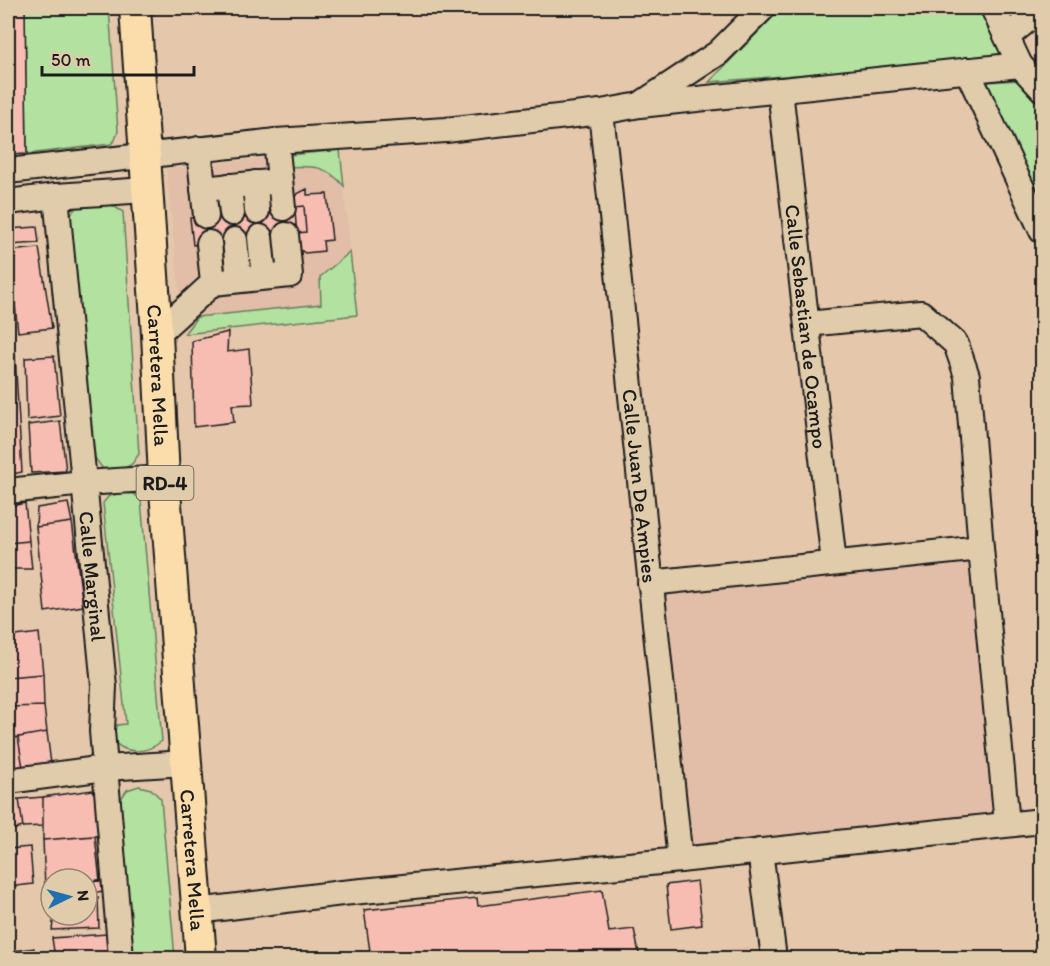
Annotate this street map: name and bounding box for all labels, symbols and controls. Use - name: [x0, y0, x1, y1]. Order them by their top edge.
- scale bar: [42, 39, 194, 77]
- text: 50 m: [51, 49, 91, 71]
- street label: Calle Sebastian de Ocampo: [781, 203, 833, 450]
- street label: Carretera Mella: [143, 303, 175, 447]
- street label: Calle Juan De Ampies: [618, 388, 663, 584]
- road number: RD-4: [136, 466, 194, 500]
- street label: Calle Marginal: [74, 510, 112, 643]
- street label: Carretera Mella: [176, 788, 211, 932]
- north arrow: [39, 867, 99, 927]
- text: N: [74, 890, 93, 902]

